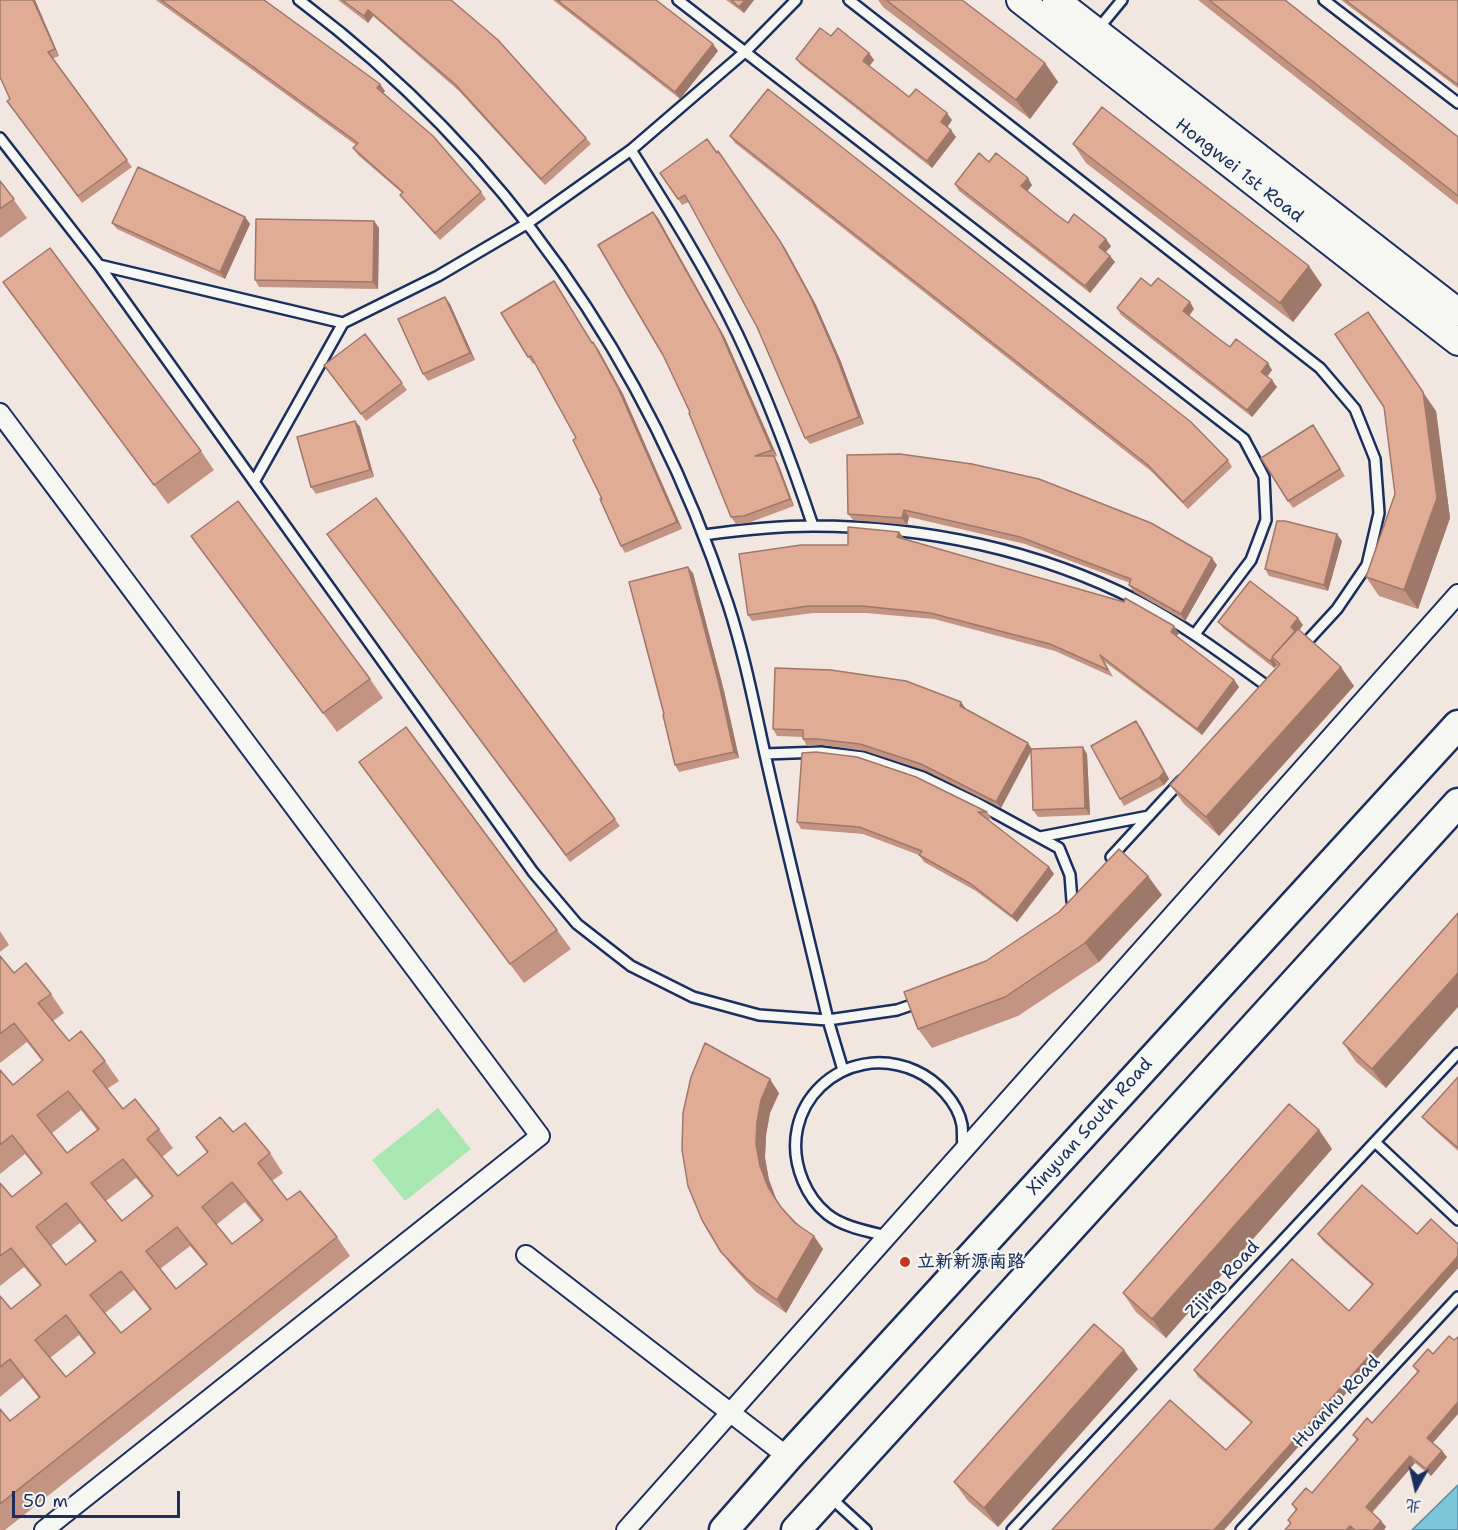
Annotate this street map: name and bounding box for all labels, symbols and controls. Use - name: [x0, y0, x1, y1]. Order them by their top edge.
- street label: Hongwei 1st Road: [1171, 114, 1307, 228]
- street label: Xinyuan South Road: [1023, 1054, 1157, 1200]
- street label: Zijing Road: [1181, 1237, 1265, 1323]
- place label: 立新新源南路: [917, 1251, 1025, 1273]
- marker: 立新新源南路: [898, 1255, 912, 1269]
- street label: Huanhu Road: [1289, 1351, 1385, 1453]
- north arrow: [1386, 1458, 1446, 1518]
- scale bar: [15, 1479, 183, 1517]
- text: 50 m: [23, 1489, 68, 1513]
- text: 北: [1404, 1495, 1423, 1518]

